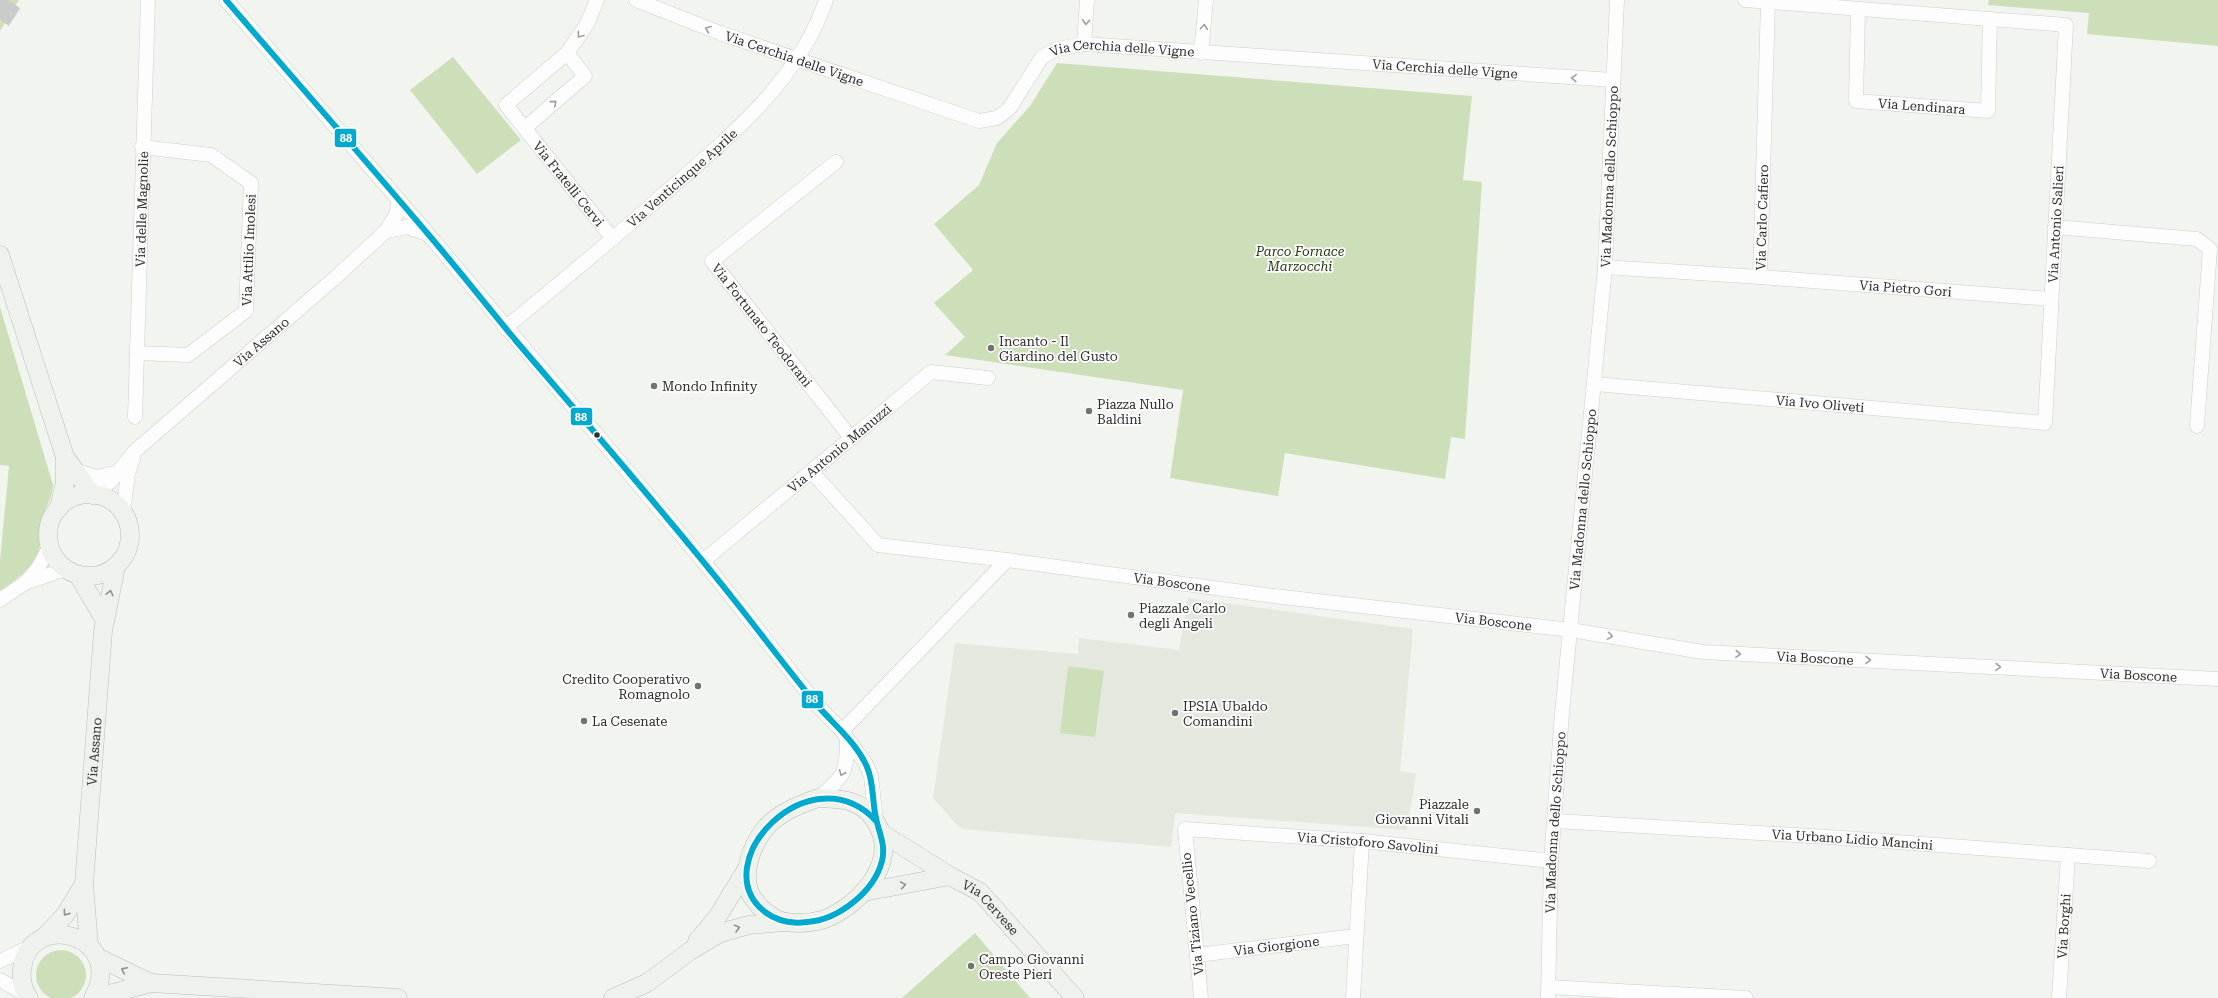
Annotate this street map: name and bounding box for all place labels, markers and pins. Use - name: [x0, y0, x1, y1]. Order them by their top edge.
- place label: Incanto - Il Giardino del Gusto: [999, 334, 1118, 364]
- marker: Incanto - Il Giardino del Gusto: [986, 343, 996, 353]
- place label: Mondo Infinity: [662, 379, 758, 394]
- marker: Mondo Infinity: [649, 381, 659, 391]
- place label: Piazza Nullo Baldini: [1097, 397, 1174, 427]
- marker: Piazza Nullo Baldini: [1084, 406, 1094, 416]
- unlabelled marker: [592, 430, 602, 440]
- place label: Piazzale Carlo degli Angeli: [1139, 601, 1226, 631]
- marker: Piazzale Carlo degli Angeli: [1126, 610, 1136, 620]
- place label: Credito Cooperativo Romagnolo: [562, 672, 690, 702]
- marker: Credito Cooperativo Romagnolo: [693, 681, 703, 691]
- place label: IPSIA Ubaldo Comandini: [1183, 699, 1268, 729]
- marker: IPSIA Ubaldo Comandini: [1170, 708, 1180, 718]
- place label: La Cesenate: [592, 714, 667, 729]
- marker: La Cesenate: [579, 716, 589, 726]
- place label: Piazzale Giovanni Vitali: [1375, 797, 1469, 827]
- marker: Piazzale Giovanni Vitali: [1472, 806, 1482, 816]
- place label: Campo Giovanni Oreste Pieri: [979, 952, 1084, 982]
- marker: Campo Giovanni Oreste Pieri: [966, 961, 976, 971]

